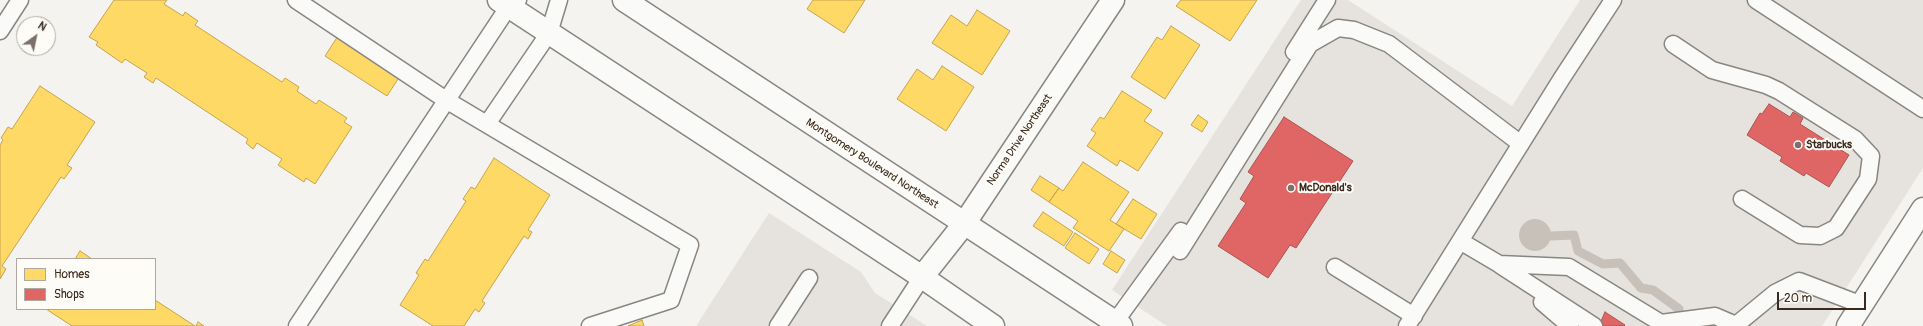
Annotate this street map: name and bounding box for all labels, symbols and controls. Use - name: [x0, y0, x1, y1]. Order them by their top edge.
- north arrow: [16, 16, 56, 56]
- text: N: [36, 19, 49, 34]
- street label: Norma Drive Northeast: [985, 92, 1055, 188]
- street label: Montgomery Boulevard Northeast: [803, 116, 941, 212]
- place label: Starbucks: [1806, 138, 1852, 152]
- marker: Starbucks: [1793, 140, 1803, 150]
- place label: McDonald's: [1299, 181, 1352, 195]
- marker: McDonald's: [1286, 183, 1296, 193]
- legend: [16, 258, 156, 310]
- text: Homes: [54, 267, 90, 282]
- scale bar: [1779, 284, 1868, 310]
- text: Shops: [54, 287, 84, 302]
- text: 20 m: [1784, 291, 1812, 306]

